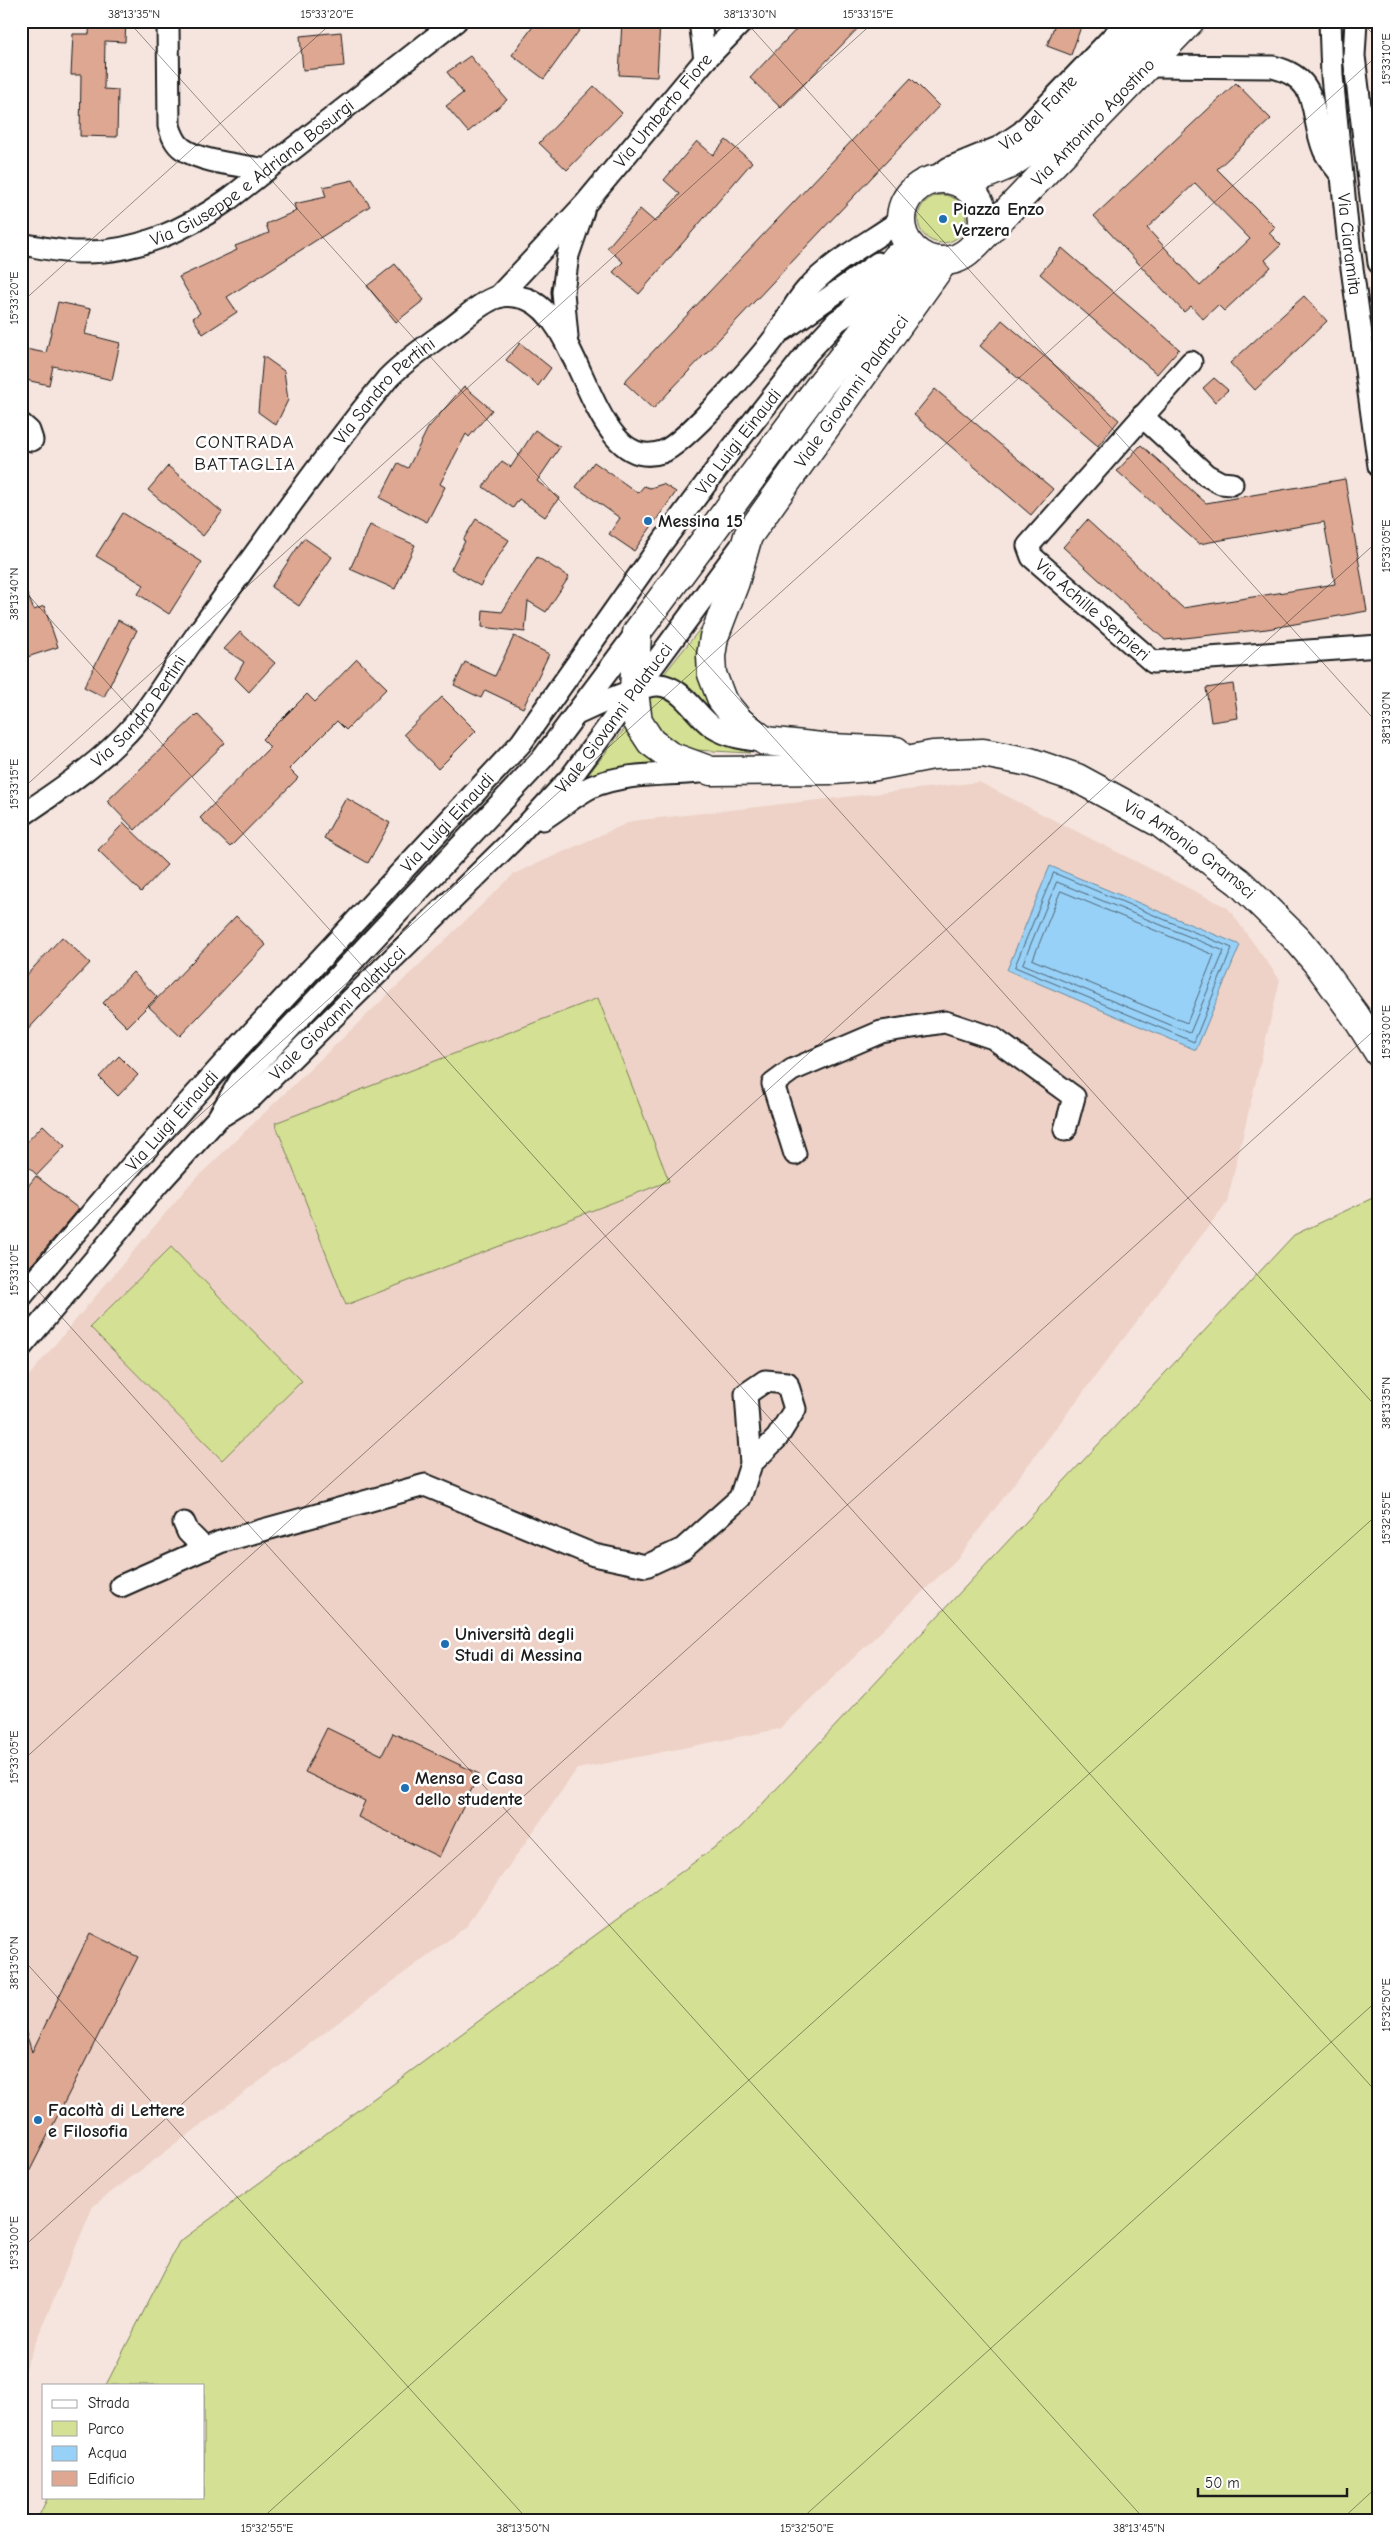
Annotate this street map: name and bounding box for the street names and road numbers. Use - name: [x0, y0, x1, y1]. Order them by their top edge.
- street label: Via Umberto Fiore: [610, 49, 717, 172]
- street label: Via Antonino Agostino: [1027, 54, 1159, 191]
- street label: Via del Fante: [996, 71, 1082, 155]
- street label: Via Giuseppe e Adriana Bosurgi: [147, 95, 358, 251]
- street label: Via Ciaramita: [1333, 192, 1366, 296]
- street label: Viale Giovanni Palatucci: [790, 311, 913, 472]
- street label: Via Sandro Pertini: [330, 333, 439, 448]
- street label: Via Luigi Einaudi: [691, 385, 786, 499]
- street label: Via Achille Serpieri: [1031, 555, 1154, 666]
- street label: Viale Giovanni Palatucci: [551, 639, 677, 798]
- street label: Via Sandro Pertini: [87, 652, 191, 772]
- street label: Via Luigi Einaudi: [396, 769, 499, 877]
- street label: Via Antonio Gramsci: [1120, 795, 1260, 903]
- street label: Viale Giovanni Palatucci: [265, 942, 410, 1085]
- street label: Via Luigi Einaudi: [122, 1067, 223, 1176]

